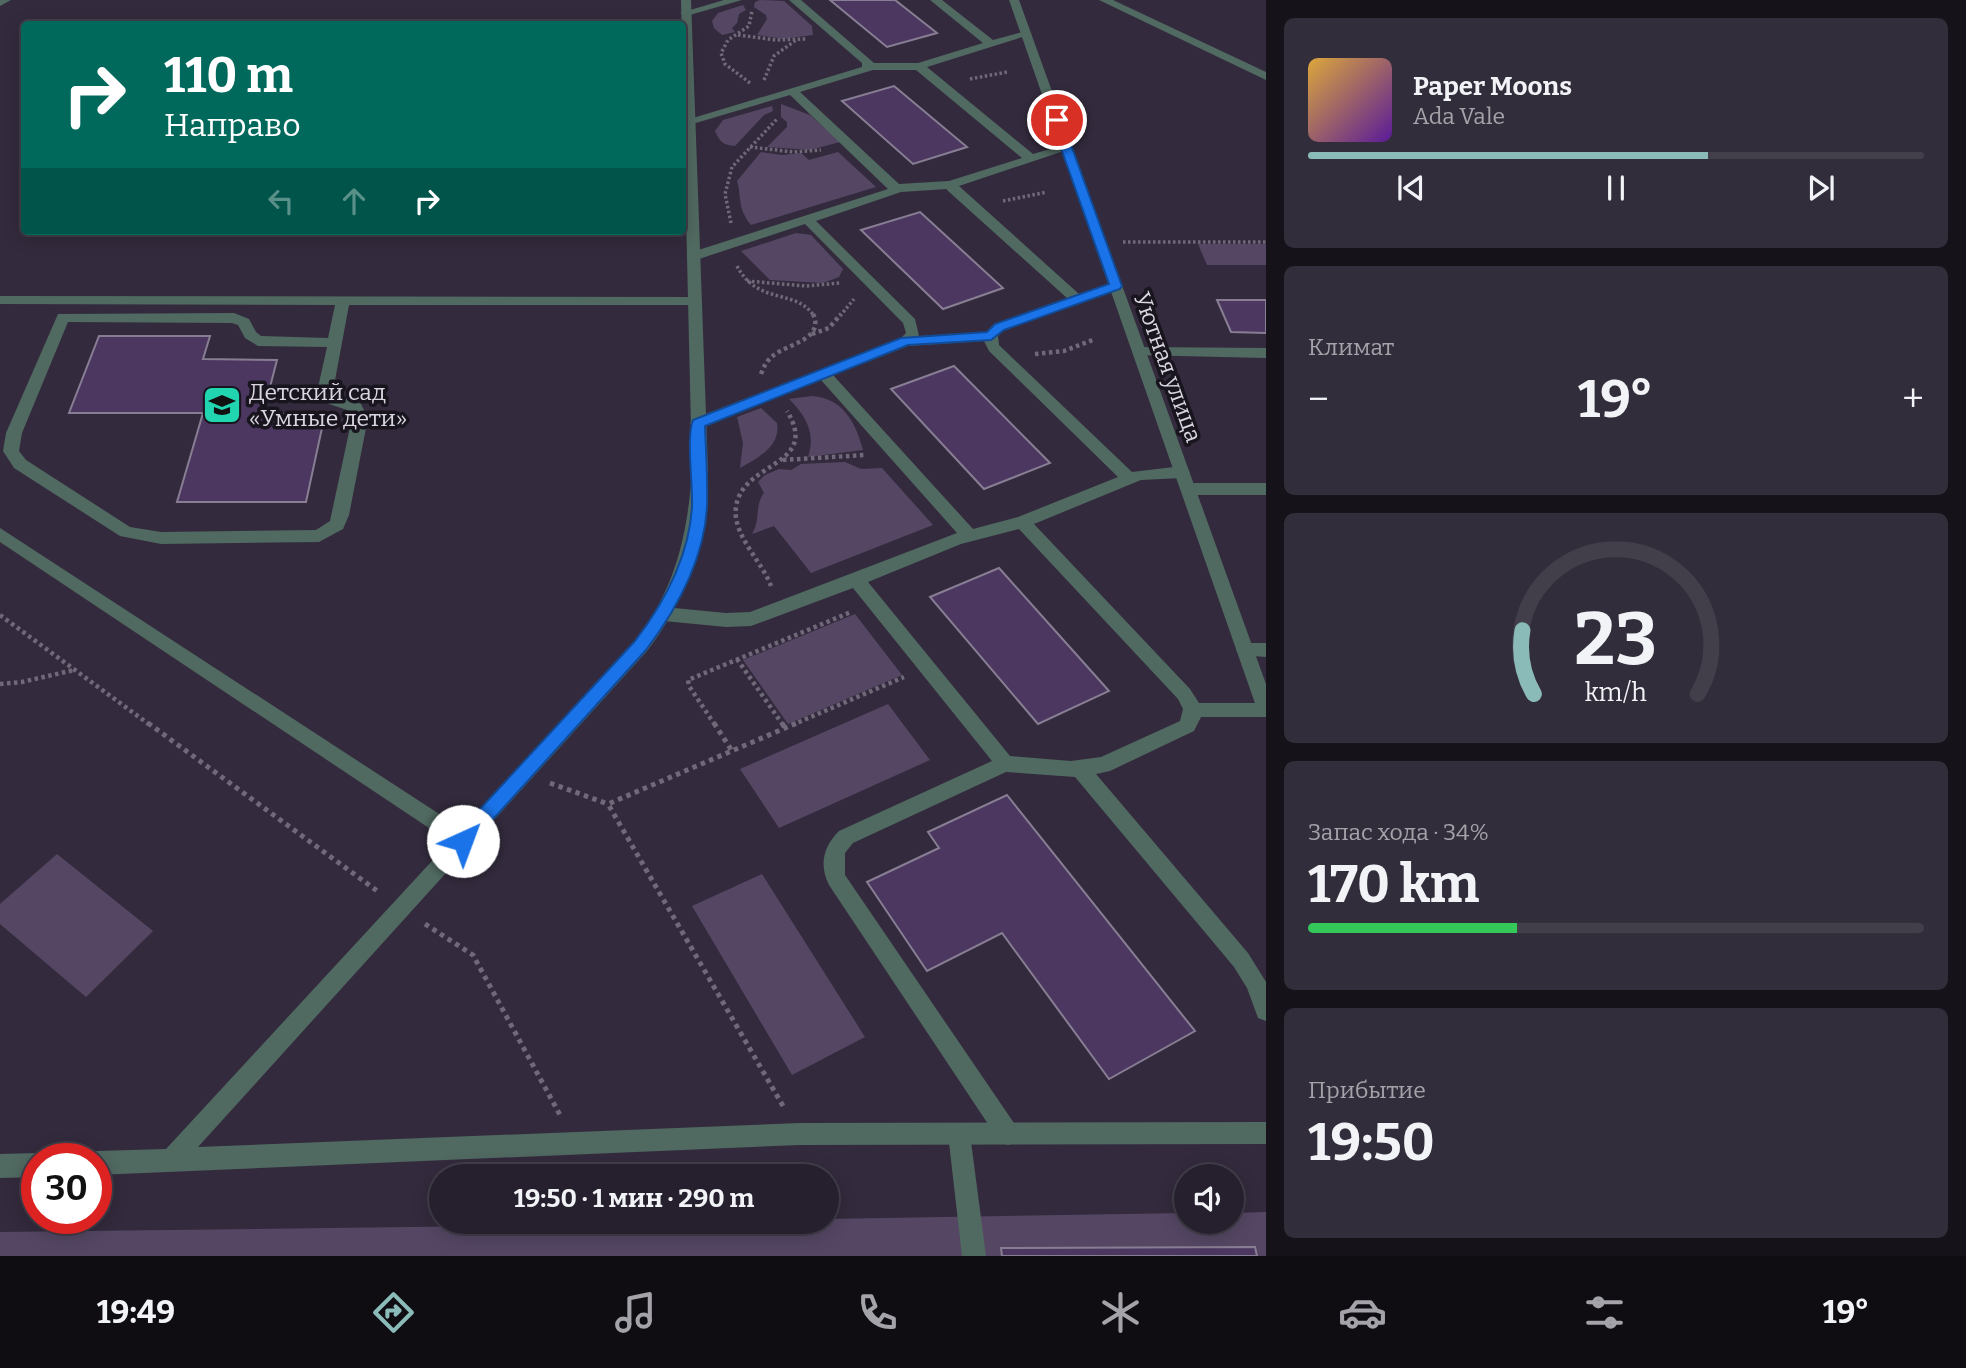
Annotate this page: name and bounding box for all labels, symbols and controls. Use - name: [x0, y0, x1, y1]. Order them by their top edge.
- text: 110 m: [164, 46, 293, 105]
- icon: right: [49, 49, 140, 140]
- text: Paper Moons: [1413, 71, 1572, 102]
- pin: [1027, 90, 1087, 150]
- icon: arrive: [1038, 101, 1076, 139]
- text: Ada Vale: [1413, 102, 1505, 130]
- text: Направо: [164, 106, 301, 144]
- icon: previous: [1392, 169, 1430, 207]
- icon: pause: [1597, 169, 1635, 207]
- icon: next: [1802, 169, 1840, 207]
- icon: left: [262, 182, 300, 220]
- icon: ahead: [335, 182, 373, 220]
- icon: right: [408, 182, 446, 220]
- street label: Уютная улица: [1128, 288, 1208, 446]
- text: Климат: [1308, 333, 1394, 361]
- text: 19°: [1578, 368, 1653, 431]
- text: −: [1308, 376, 1329, 422]
- text: +: [1902, 376, 1924, 422]
- place label: Детский сад «Умные дети»: [249, 378, 407, 432]
- school or university icon: Детский сад «Умные дети»: [201, 384, 243, 426]
- text: 23: [1575, 596, 1657, 683]
- text: km/h: [1585, 678, 1647, 708]
- position arrow: [426, 804, 500, 878]
- text: Запас хода · 34%: [1308, 818, 1489, 846]
- text: 170 km: [1308, 853, 1479, 916]
- text: Прибытие: [1308, 1076, 1426, 1104]
- text: 19:50: [1308, 1111, 1435, 1174]
- speed limit sign: 30: [21, 1143, 112, 1234]
- map controls: [1174, 1164, 1244, 1234]
- button: sound: [1174, 1164, 1244, 1234]
- text: 19:50 · 1 мин · 290 m: [514, 1183, 754, 1214]
- icon: directions: [369, 1288, 418, 1337]
- icon: music: [611, 1288, 660, 1337]
- icon: phone: [853, 1288, 902, 1337]
- icon: climate: [1096, 1288, 1145, 1337]
- icon: car: [1338, 1288, 1387, 1337]
- icon: filters: [1580, 1288, 1629, 1337]
- text: 19:49: [97, 1293, 175, 1331]
- text: 19°: [1823, 1293, 1869, 1331]

